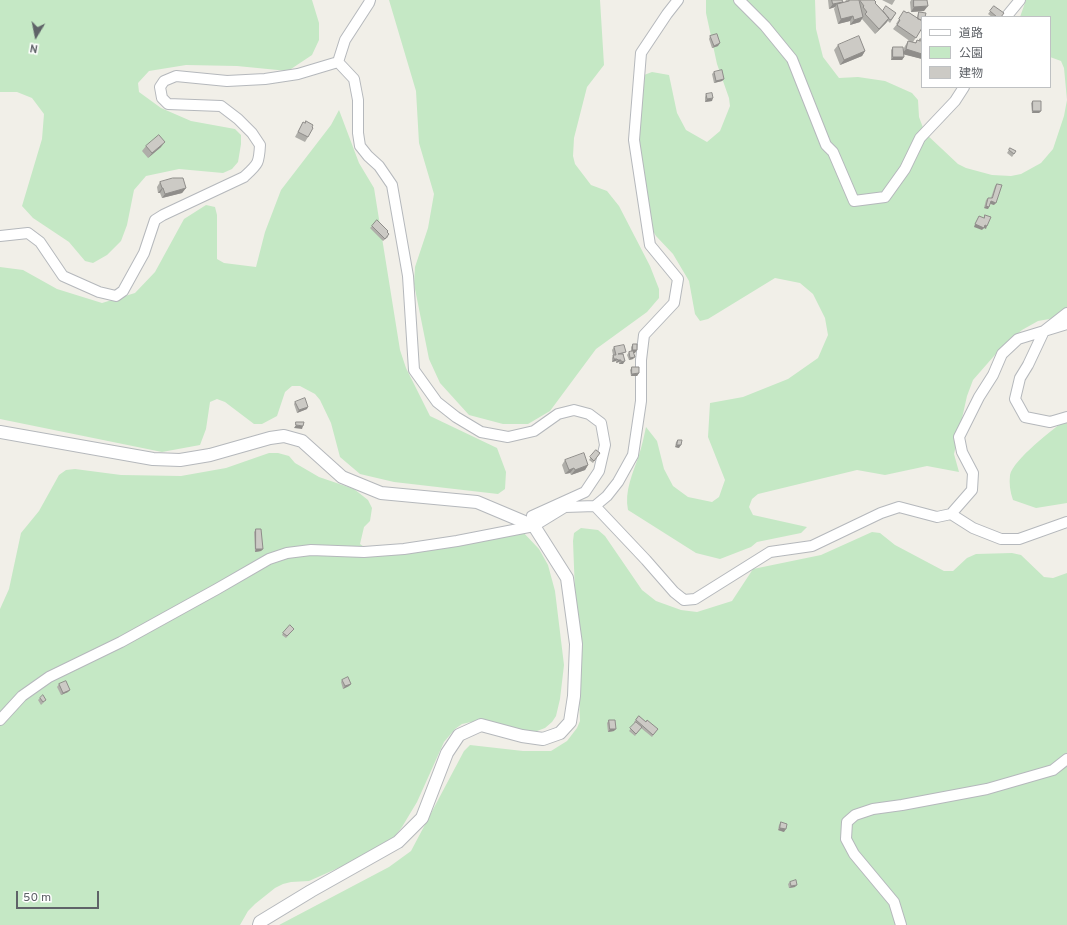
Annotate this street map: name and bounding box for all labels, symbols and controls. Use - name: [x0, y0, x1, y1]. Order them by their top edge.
- north arrow: [16, 16, 56, 56]
- legend: [921, 16, 1051, 88]
- text: 道路: [959, 26, 983, 42]
- text: N: [29, 40, 39, 55]
- text: 公園: [959, 46, 983, 62]
- text: 建物: [959, 66, 983, 82]
- scale bar: [18, 883, 101, 909]
- text: 50 m: [23, 890, 51, 906]

